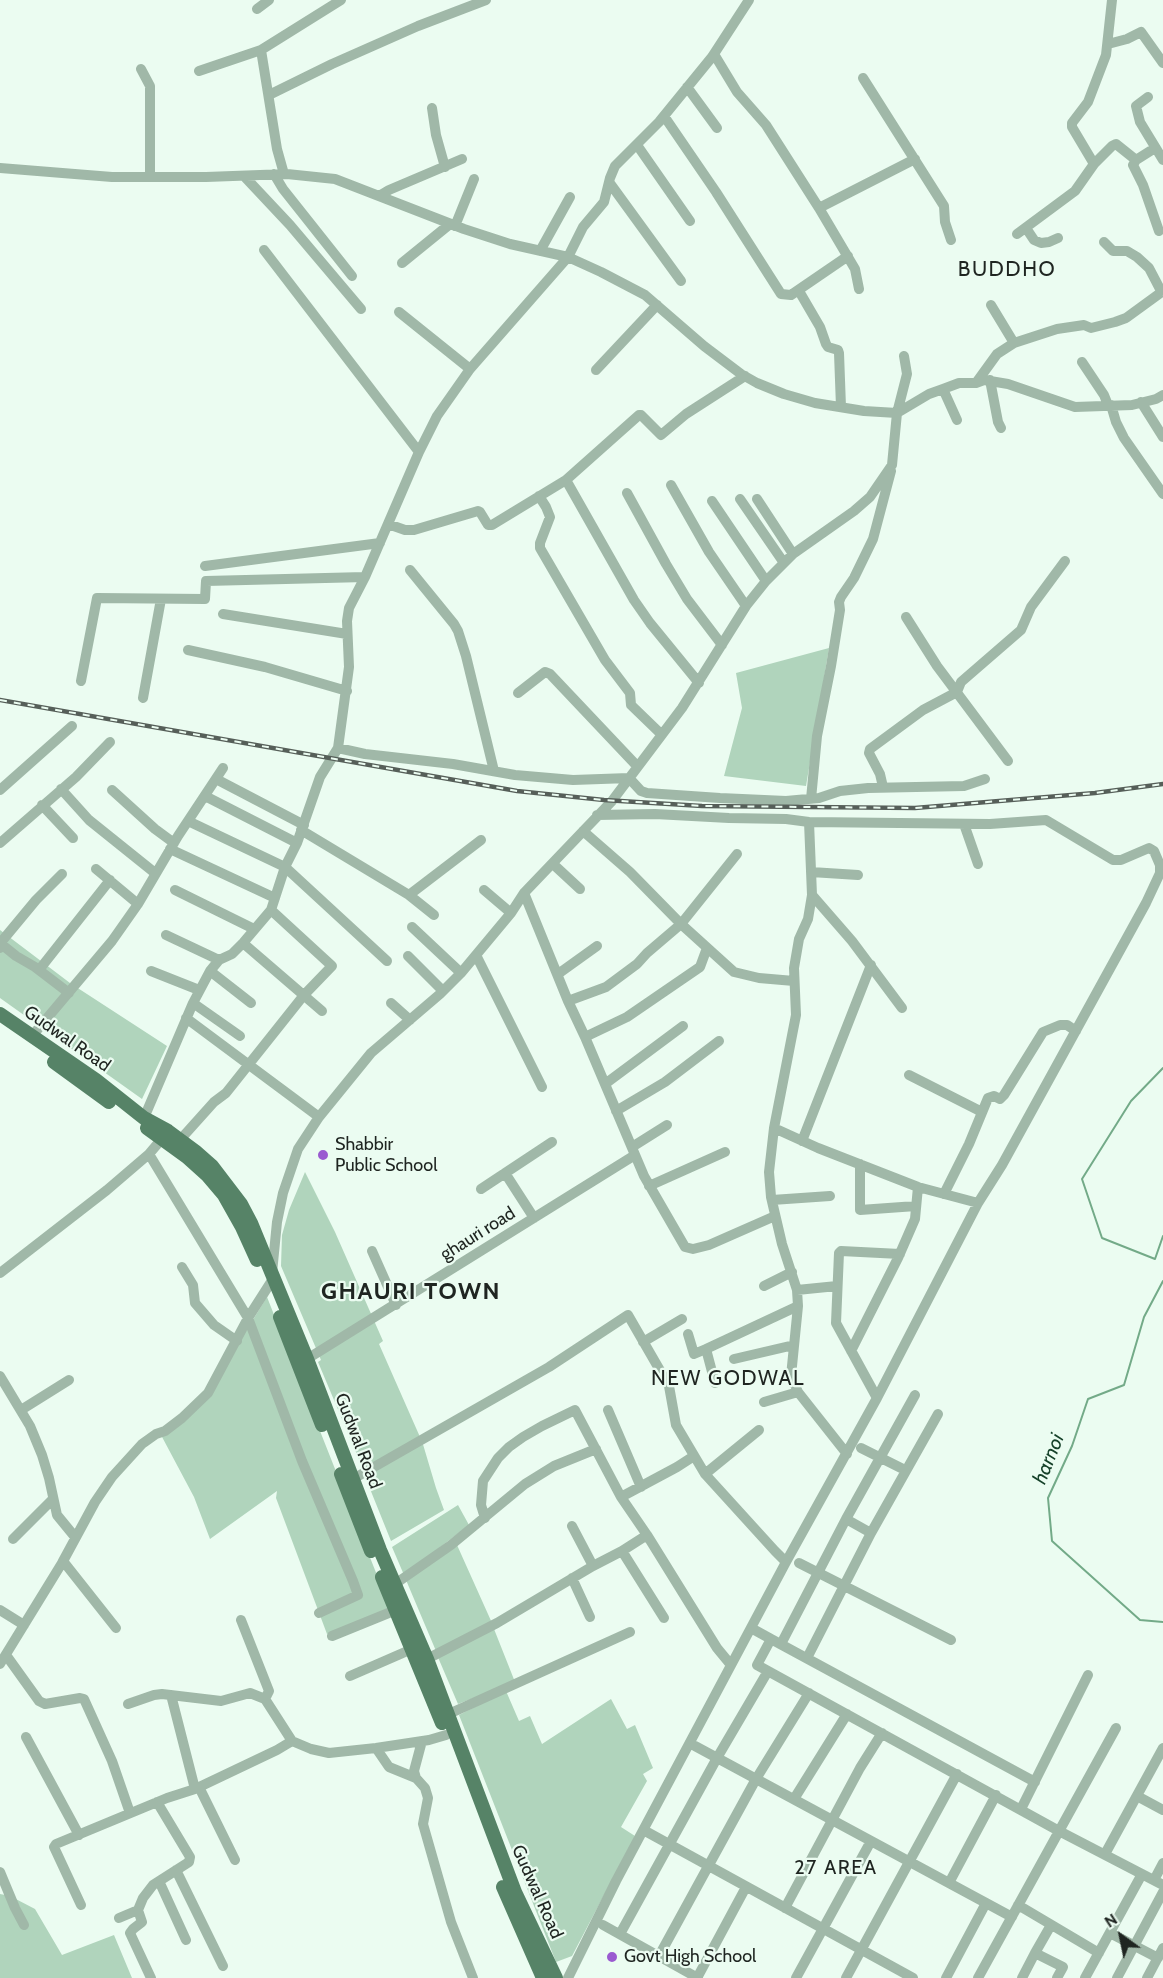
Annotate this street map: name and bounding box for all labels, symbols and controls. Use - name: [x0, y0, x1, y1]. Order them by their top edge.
- district label: BUDDHO: [958, 257, 1056, 283]
- street label: Gudwal Road: [20, 1001, 114, 1077]
- place label: Shabbir Public School: [335, 1134, 437, 1176]
- marker: Shabbir Public School: [316, 1148, 330, 1162]
- street label: ghauri road: [437, 1202, 519, 1266]
- district label: GHAURI TOWN: [321, 1278, 501, 1306]
- district label: NEW GODWAL: [651, 1366, 805, 1392]
- street label: Gudwal Road: [330, 1390, 386, 1492]
- water label: harnoi: [1028, 1430, 1070, 1488]
- street label: Gudwal Road: [507, 1842, 567, 1942]
- district label: 27 AREA: [794, 1856, 878, 1880]
- north arrow: [1091, 1906, 1151, 1966]
- text: N: [1101, 1909, 1121, 1932]
- place label: Govt High School: [624, 1946, 756, 1968]
- marker: Govt High School: [605, 1950, 619, 1964]

